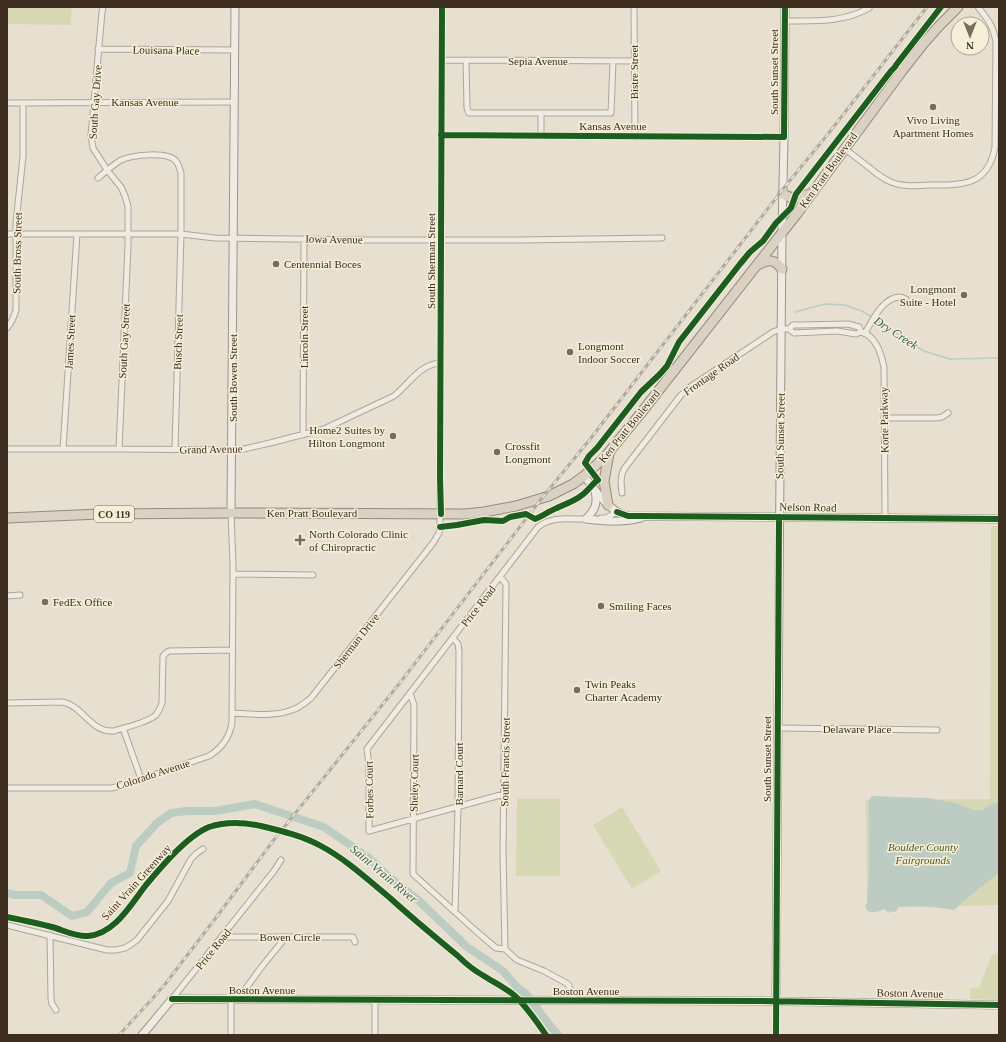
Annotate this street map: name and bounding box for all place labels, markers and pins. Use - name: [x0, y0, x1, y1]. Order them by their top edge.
- marker: Vivo Living Apartment Homes: [928, 102, 938, 112]
- place label: Vivo Living Apartment Homes: [893, 114, 973, 139]
- place label: Centennial Boces: [284, 258, 361, 270]
- marker: Centennial Boces: [271, 259, 281, 269]
- place label: Longmont Suite - Hotel: [900, 283, 956, 308]
- marker: Longmont Suite - Hotel: [959, 290, 969, 300]
- place label: Longmont Indoor Soccer: [578, 340, 640, 365]
- marker: Longmont Indoor Soccer: [565, 347, 575, 357]
- place label: Home2 Suites by Hilton Longmont: [308, 424, 385, 449]
- marker: Home2 Suites by Hilton Longmont: [388, 431, 398, 441]
- place label: Crossfit Longmont: [505, 440, 551, 465]
- marker: Crossfit Longmont: [492, 447, 502, 457]
- place label: North Colorado Clinic of Chiropractic: [309, 528, 408, 553]
- marker: North Colorado Clinic of Chiropractic: [294, 534, 306, 546]
- place label: FedEx Office: [53, 596, 112, 608]
- marker: FedEx Office: [40, 597, 50, 607]
- place label: Smiling Faces: [609, 600, 672, 612]
- marker: Smiling Faces: [596, 601, 606, 611]
- place label: Twin Peaks Charter Academy: [585, 678, 663, 703]
- marker: Twin Peaks Charter Academy: [572, 685, 582, 695]

